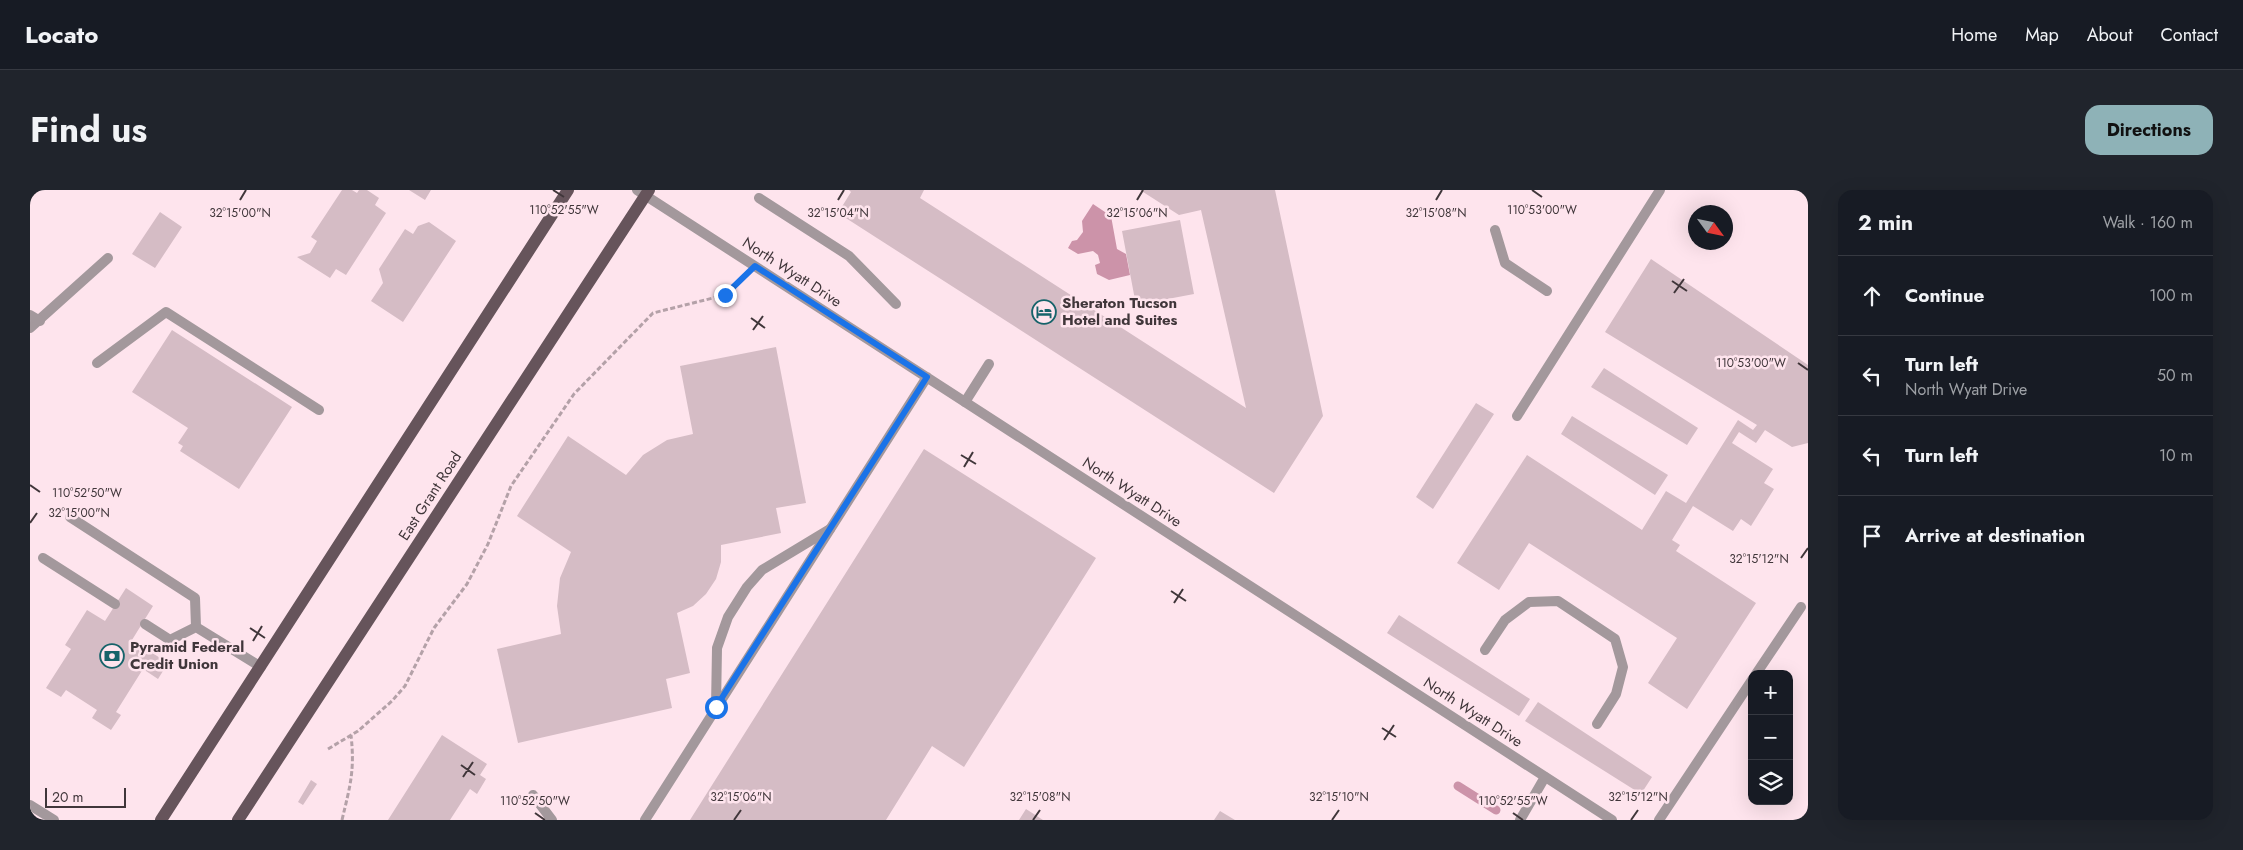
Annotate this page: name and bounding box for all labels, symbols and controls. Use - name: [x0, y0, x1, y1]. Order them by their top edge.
- text: Locato: [25, 17, 98, 52]
- text: Home: [1951, 22, 1997, 48]
- text: Map: [2025, 22, 2059, 48]
- text: About: [2087, 22, 2132, 48]
- text: Contact: [2160, 22, 2218, 48]
- text: Find us: [30, 105, 147, 155]
- button: Directions: [2085, 105, 2213, 155]
- text: 110°52'55"W: [529, 201, 599, 219]
- text: 110°53'00"W: [1507, 201, 1577, 219]
- text: 32°15'00"N: [209, 204, 271, 222]
- text: 32°15'04"N: [807, 204, 869, 222]
- text: 32°15'06"N: [1106, 204, 1168, 222]
- text: 32°15'08"N: [1406, 204, 1466, 222]
- north arrow: [1688, 205, 1733, 250]
- text: 2 min: [1858, 208, 1913, 238]
- text: Walk · 160 m: [2103, 211, 2193, 234]
- street label: North Wyatt Drive: [738, 232, 846, 313]
- icon: ahead: [1858, 282, 1886, 310]
- text: Continue: [1905, 282, 1984, 309]
- route end: [714, 284, 737, 307]
- text: 100 m: [2149, 284, 2193, 307]
- place label: Sheraton Tucson Hotel and Suites: [1062, 292, 1178, 331]
- hotel icon: Sheraton Tucson Hotel and Suites: [1031, 299, 1057, 325]
- text: Turn left: [1905, 351, 1978, 378]
- text: 110°53'00"W: [1716, 354, 1786, 372]
- icon: left: [1858, 362, 1886, 390]
- text: 50 m: [2157, 364, 2193, 387]
- text: North Wyatt Drive: [1905, 378, 2027, 401]
- icon: left: [1858, 442, 1886, 470]
- text: Turn left: [1905, 442, 1978, 469]
- text: 10 m: [2159, 444, 2193, 467]
- street label: East Grant Road: [393, 447, 467, 545]
- street label: North Wyatt Drive: [1078, 452, 1186, 533]
- text: 110°52'50"W: [52, 484, 122, 502]
- text: 32°15'00"N: [48, 504, 110, 522]
- icon: arrive: [1858, 522, 1886, 550]
- text: Arrive at destination: [1905, 522, 2085, 549]
- text: 32°15'12"N: [1729, 550, 1789, 568]
- place label: Pyramid Federal Credit Union: [130, 636, 244, 675]
- bank icon: Pyramid Federal Credit Union: [99, 643, 125, 669]
- map controls: [1748, 670, 1793, 805]
- button: +: [1748, 670, 1793, 715]
- street label: North Wyatt Drive: [1419, 672, 1527, 753]
- route start: [705, 696, 728, 719]
- button: −: [1748, 715, 1793, 760]
- button: layers: [1748, 760, 1793, 805]
- scale bar: [45, 785, 126, 808]
- text: 20 m: [52, 787, 84, 807]
- text: 32°15'06"N: [710, 788, 772, 806]
- text: 32°15'08"N: [1010, 788, 1070, 806]
- text: 32°15'10"N: [1309, 788, 1369, 806]
- text: 32°15'12"N: [1608, 788, 1668, 806]
- text: 110°52'50"W: [500, 792, 570, 810]
- text: 110°52'55"W: [1478, 792, 1548, 810]

